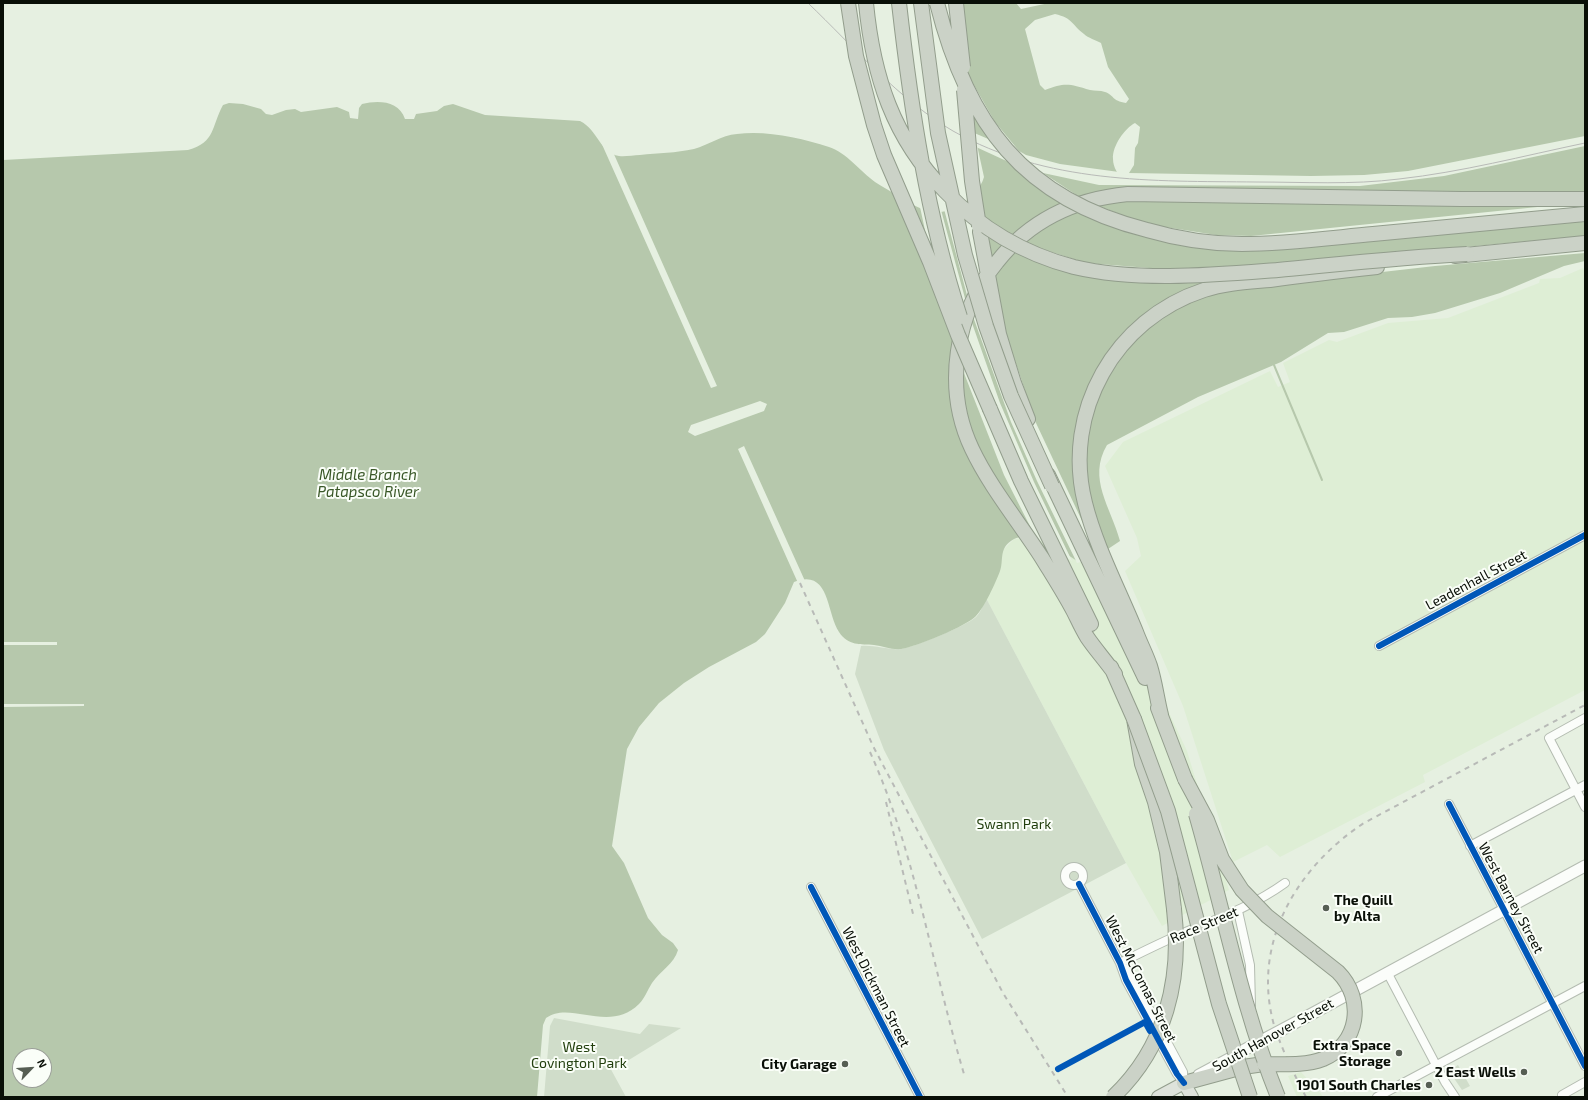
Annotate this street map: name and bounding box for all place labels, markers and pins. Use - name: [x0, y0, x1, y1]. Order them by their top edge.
- place label: The Quill by Alta: [1334, 892, 1393, 924]
- marker: The Quill by Alta: [1321, 903, 1331, 913]
- place label: Extra Space Storage: [1313, 1037, 1391, 1070]
- marker: Extra Space Storage: [1394, 1048, 1404, 1058]
- place label: City Garage: [761, 1056, 837, 1072]
- marker: City Garage: [840, 1059, 850, 1069]
- place label: 2 East Wells: [1435, 1064, 1516, 1080]
- marker: 2 East Wells: [1519, 1067, 1529, 1077]
- place label: 1901 South Charles: [1296, 1077, 1421, 1093]
- marker: 1901 South Charles: [1424, 1080, 1434, 1090]

